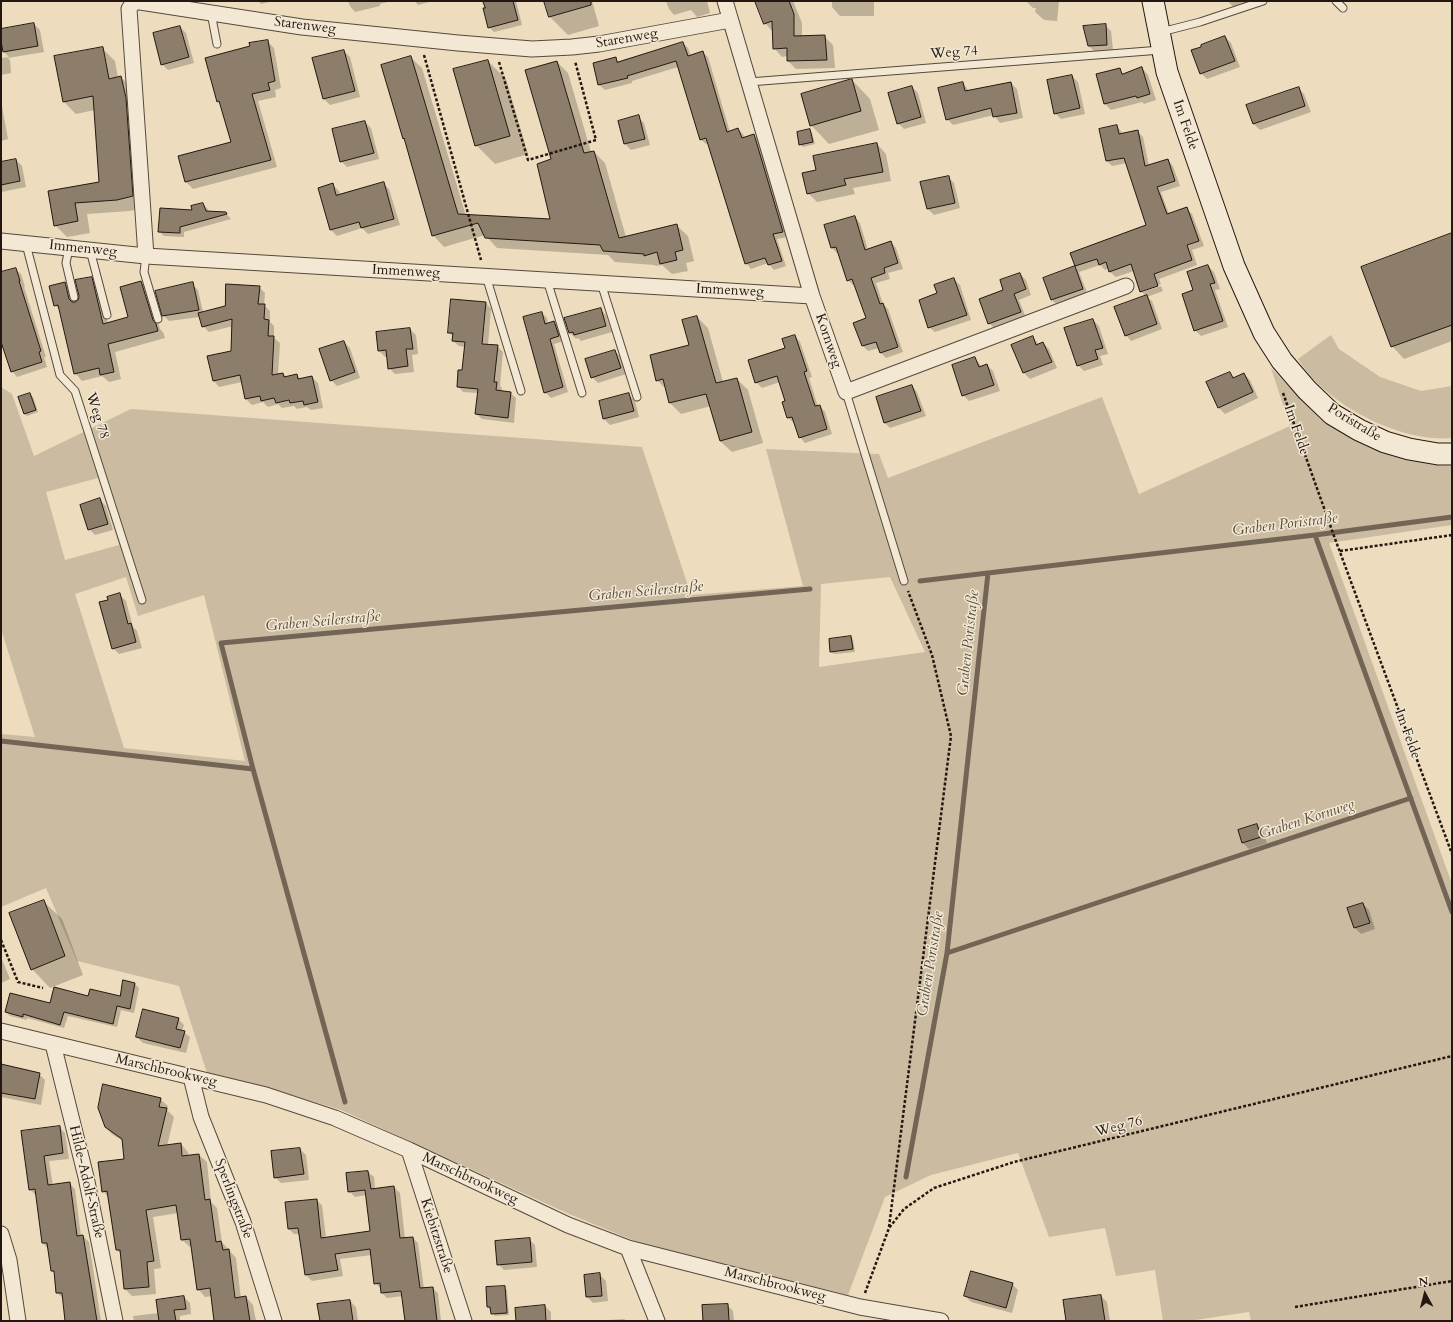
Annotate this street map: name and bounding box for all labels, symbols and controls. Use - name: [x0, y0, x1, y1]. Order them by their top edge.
- street label: Starenweg: [273, 14, 337, 38]
- street label: Starenweg: [595, 25, 659, 53]
- street label: Weg 74: [930, 43, 978, 63]
- street label: Im Felde: [1169, 98, 1201, 152]
- street label: Immenweg: [48, 237, 118, 261]
- street label: Immenweg: [372, 262, 440, 282]
- street label: Immenweg: [696, 281, 764, 301]
- street label: Kornweg: [811, 312, 845, 370]
- street label: Weg 78: [82, 391, 112, 441]
- street label: Poristraße: [1324, 400, 1384, 446]
- street label: Im Felde: [1280, 403, 1312, 457]
- water label: Graben Poristraße: [1231, 510, 1339, 540]
- water label: Graben Seilerstraße: [588, 578, 704, 606]
- water label: Graben Poristraße: [955, 589, 983, 697]
- water label: Graben Seilerstraße: [265, 608, 381, 636]
- street label: Im Felde: [1390, 707, 1424, 761]
- water label: Graben Kornweg: [1257, 796, 1357, 844]
- water label: Graben Poristraße: [914, 910, 948, 1018]
- street label: Marschbrookweg: [114, 1051, 218, 1091]
- street label: Weg 76: [1094, 1113, 1144, 1141]
- street label: Hilde-Adolf-Straße: [65, 1124, 107, 1240]
- street label: Marschbrookweg: [419, 1149, 521, 1209]
- street label: Sperlingstraße: [210, 1157, 256, 1241]
- street label: Kiebitzstraße: [416, 1196, 456, 1276]
- street label: Marschbrookweg: [723, 1264, 827, 1306]
- north arrow: [1405, 1274, 1445, 1314]
- text: N: [1418, 1274, 1429, 1290]

